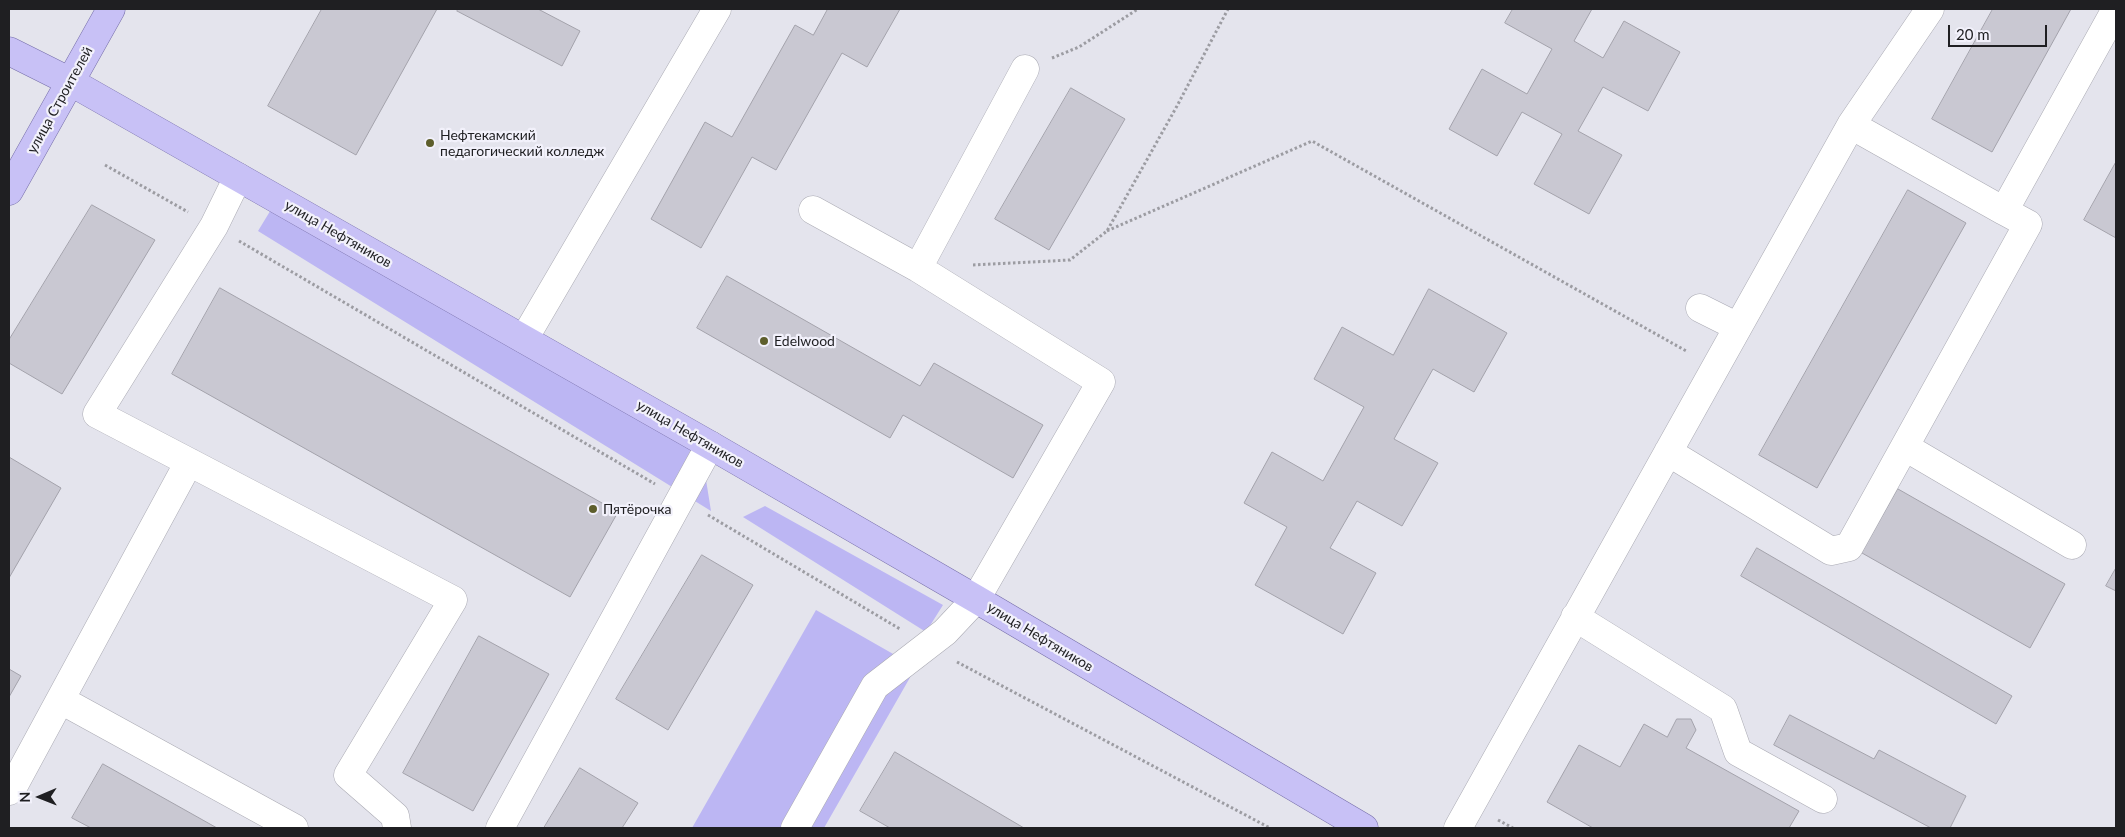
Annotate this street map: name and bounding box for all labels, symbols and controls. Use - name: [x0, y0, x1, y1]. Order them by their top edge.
- scale bar: [1950, 15, 2049, 47]
- text: 20 m: [1956, 25, 1990, 43]
- street label: улица Строителей: [24, 44, 96, 156]
- place label: Нефтекамский педагогический колледж: [440, 127, 604, 160]
- marker: Нефтекамский педагогический колледж: [424, 137, 436, 149]
- street label: улица Нефтяников: [282, 197, 394, 271]
- place label: Edelwood: [774, 333, 835, 349]
- marker: Edelwood: [758, 335, 770, 347]
- street label: улица Нефтяников: [634, 397, 746, 471]
- place label: Пятёрочка: [603, 501, 671, 517]
- marker: Пятёрочка: [587, 503, 599, 515]
- street label: улица Нефтяников: [984, 599, 1096, 675]
- north arrow: [15, 772, 65, 822]
- text: N: [16, 792, 33, 803]

